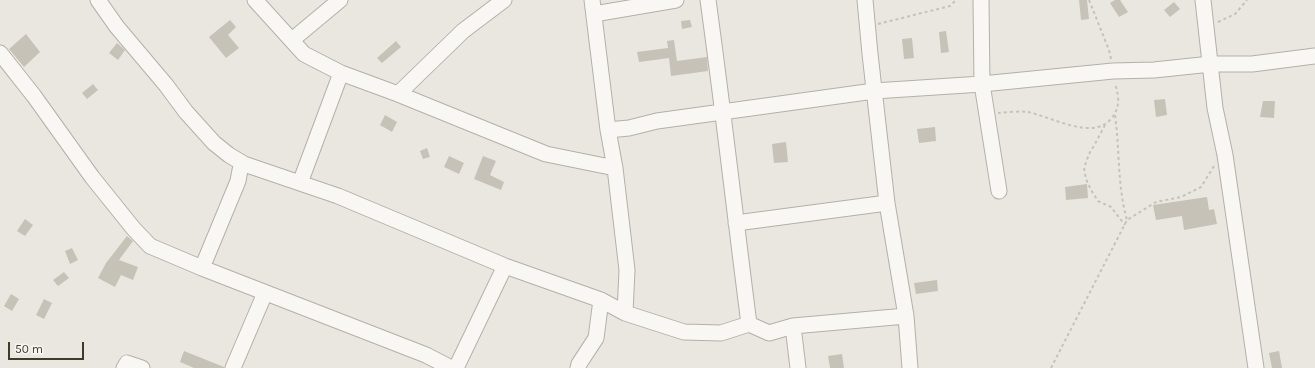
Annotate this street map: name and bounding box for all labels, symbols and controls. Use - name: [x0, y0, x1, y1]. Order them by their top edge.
- scale bar: [10, 334, 86, 360]
- text: 50 m: [15, 342, 43, 356]

